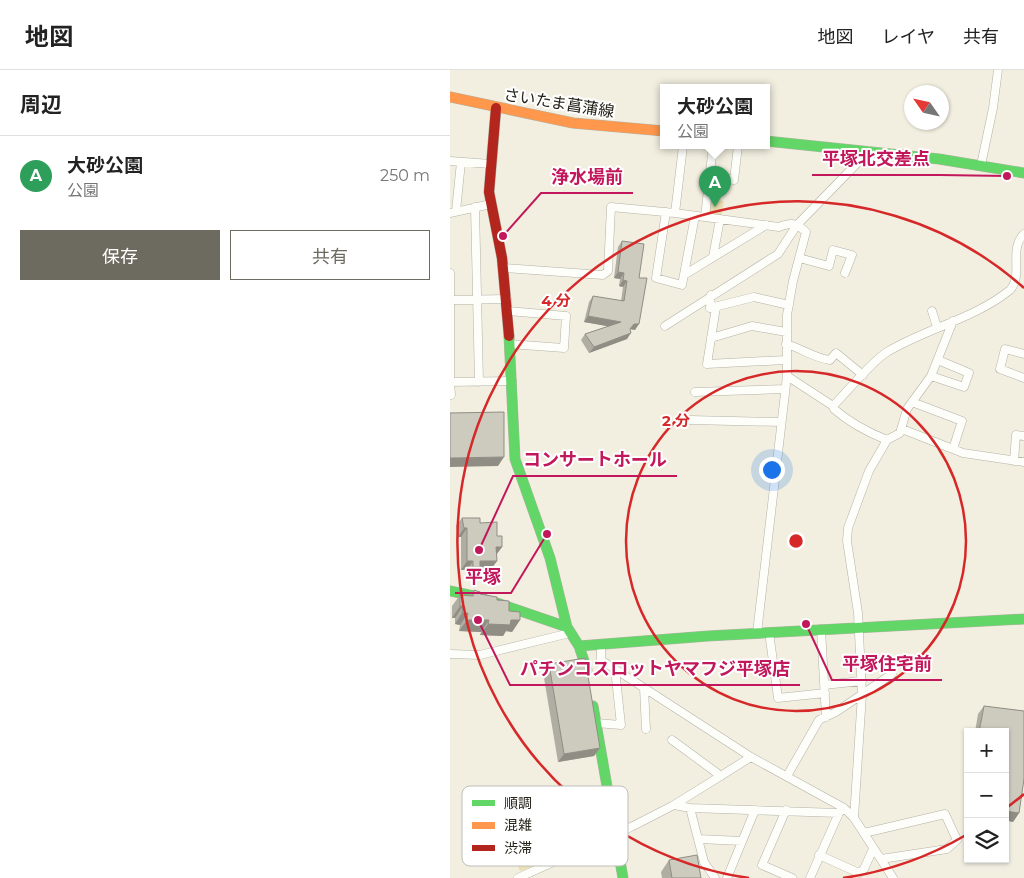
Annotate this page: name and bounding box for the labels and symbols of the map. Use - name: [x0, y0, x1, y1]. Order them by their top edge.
- street label: さいたま菖蒲線: [502, 85, 616, 121]
- north arrow: [904, 85, 949, 130]
- callout: 平塚北交差点: [812, 142, 940, 175]
- text: 平塚北交差点: [822, 148, 930, 170]
- callout: 浄水場前: [541, 160, 633, 193]
- text: 浄水場前: [551, 166, 623, 188]
- pin: A: [699, 166, 731, 207]
- text: 4 分: [541, 291, 571, 310]
- text: 2 分: [662, 411, 690, 430]
- callout: コンサートホール: [513, 443, 677, 476]
- text: コンサートホール: [523, 449, 667, 471]
- your location: [759, 457, 785, 483]
- centre of rings: [787, 532, 805, 550]
- callout: 平塚: [455, 560, 511, 593]
- text: 平塚: [465, 566, 501, 588]
- callout: 平塚住宅前: [832, 647, 942, 680]
- callout: パチンコスロットヤマフジ平塚店: [510, 652, 800, 685]
- text: 平塚住宅前: [842, 653, 932, 675]
- text: パチンコスロットヤマフジ平塚店: [520, 658, 790, 680]
- legend: [462, 786, 628, 866]
- text: 順調: [504, 794, 532, 812]
- text: 混雑: [504, 816, 532, 834]
- text: 渋滞: [504, 839, 532, 857]

